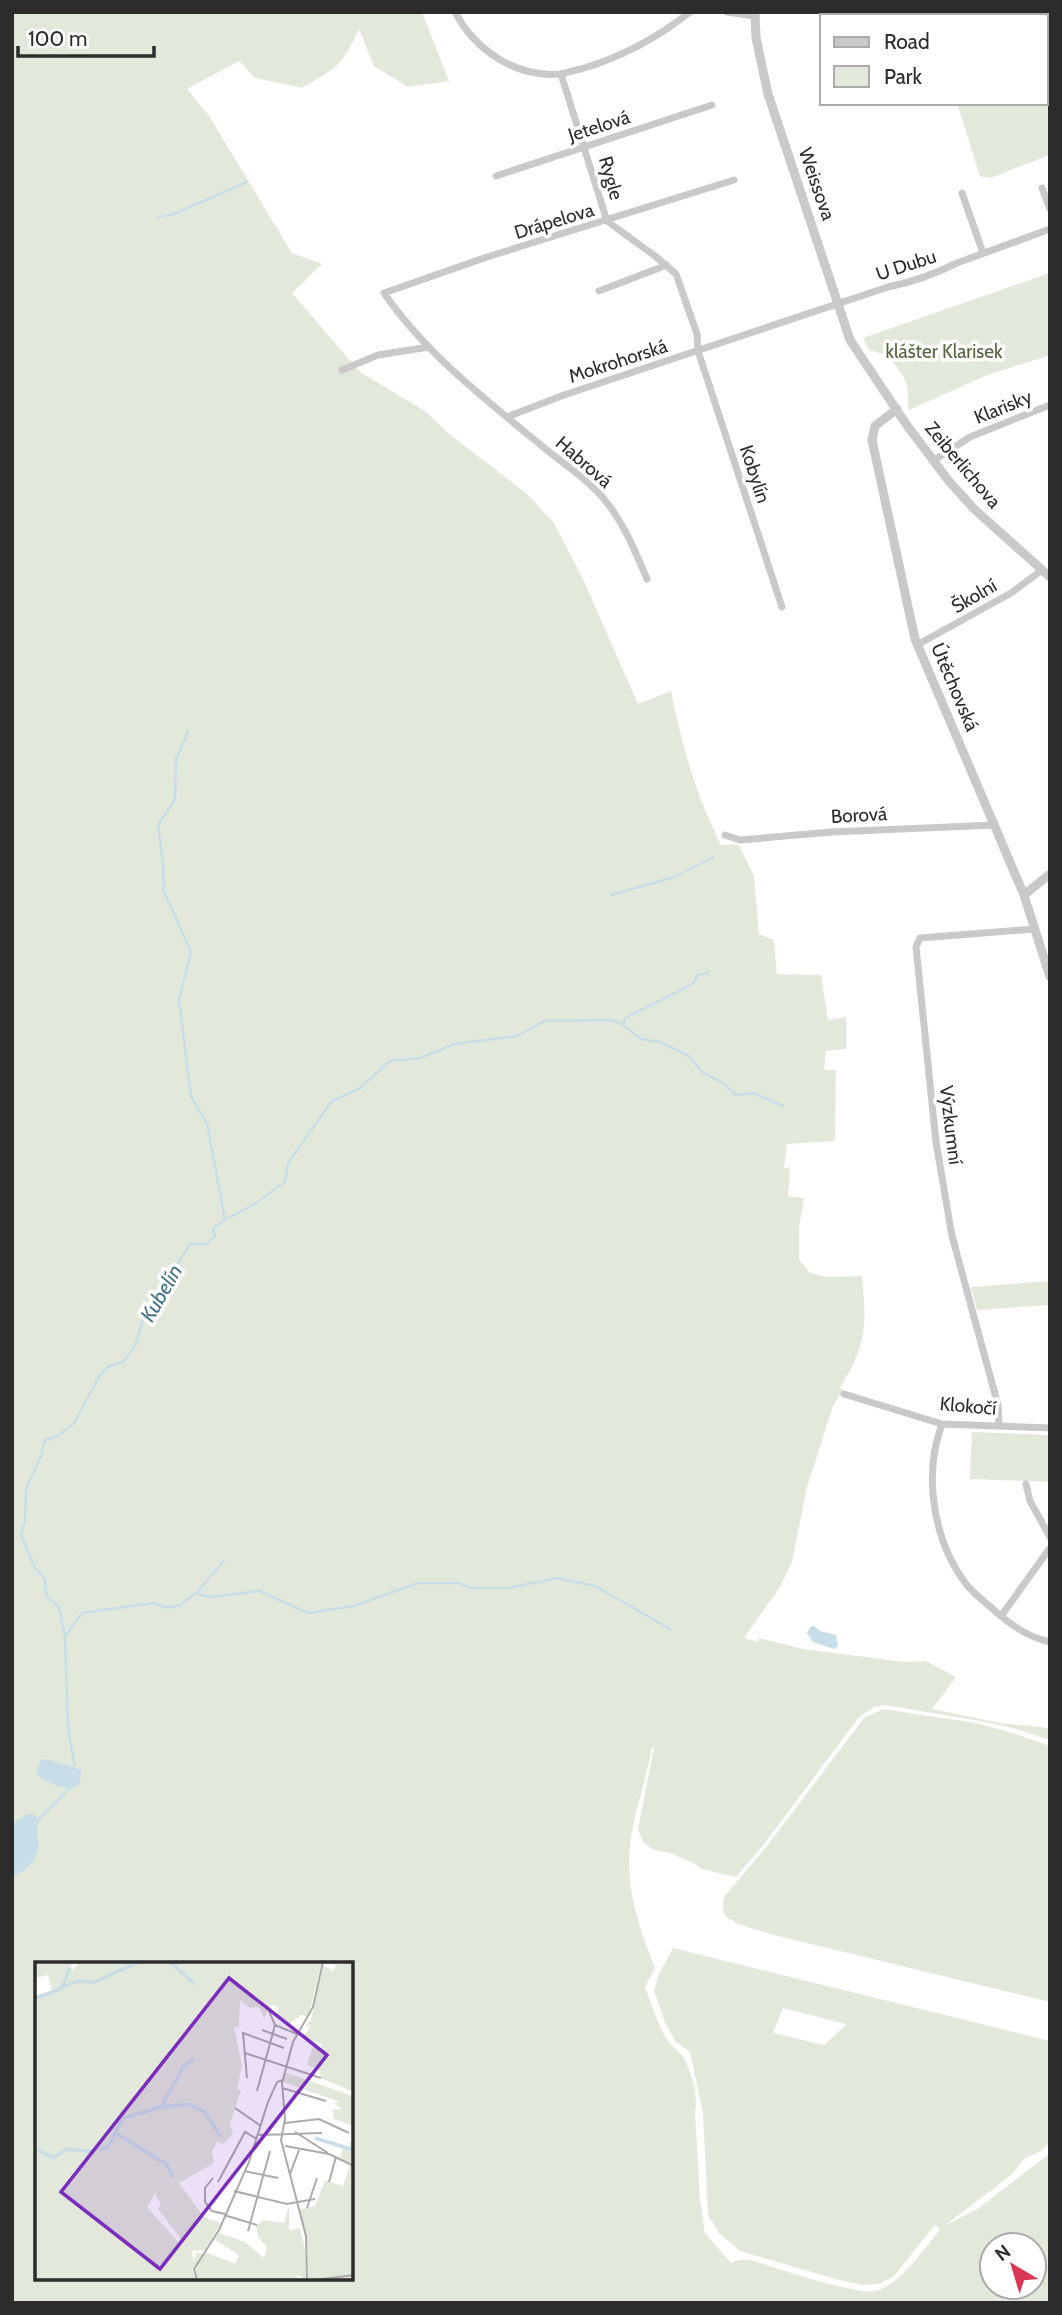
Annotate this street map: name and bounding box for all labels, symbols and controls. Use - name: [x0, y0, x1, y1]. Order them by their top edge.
- scale bar: [18, 14, 154, 58]
- legend: [820, 14, 1048, 105]
- text: 100 m: [28, 26, 87, 51]
- text: Road: [884, 29, 930, 54]
- text: Park: [884, 64, 922, 89]
- street label: Jetelová: [564, 105, 633, 147]
- street label: Weissova: [794, 145, 840, 223]
- street label: Rygle: [594, 154, 628, 203]
- street label: Drápelova: [511, 198, 597, 244]
- street label: U Dubu: [873, 244, 939, 286]
- street label: Mokrohorská: [566, 334, 670, 388]
- park label: klášter Klarisek: [886, 340, 1003, 363]
- street label: Klarisky: [971, 385, 1036, 429]
- street label: Zeiberlichova: [920, 417, 1006, 513]
- street label: Habrová: [551, 431, 617, 493]
- street label: Kobylín: [735, 442, 775, 506]
- street label: Školní: [947, 573, 1001, 618]
- street label: Útěchovská: [926, 639, 985, 735]
- street label: Borová: [830, 802, 888, 828]
- street label: Výzkumní: [935, 1084, 967, 1166]
- water label: Kubelín: [135, 1260, 187, 1326]
- street label: Klokočí: [939, 1392, 997, 1420]
- inset map: [35, 1962, 354, 2280]
- north arrow: [978, 2231, 1048, 2301]
- text: N: [990, 2240, 1015, 2266]

